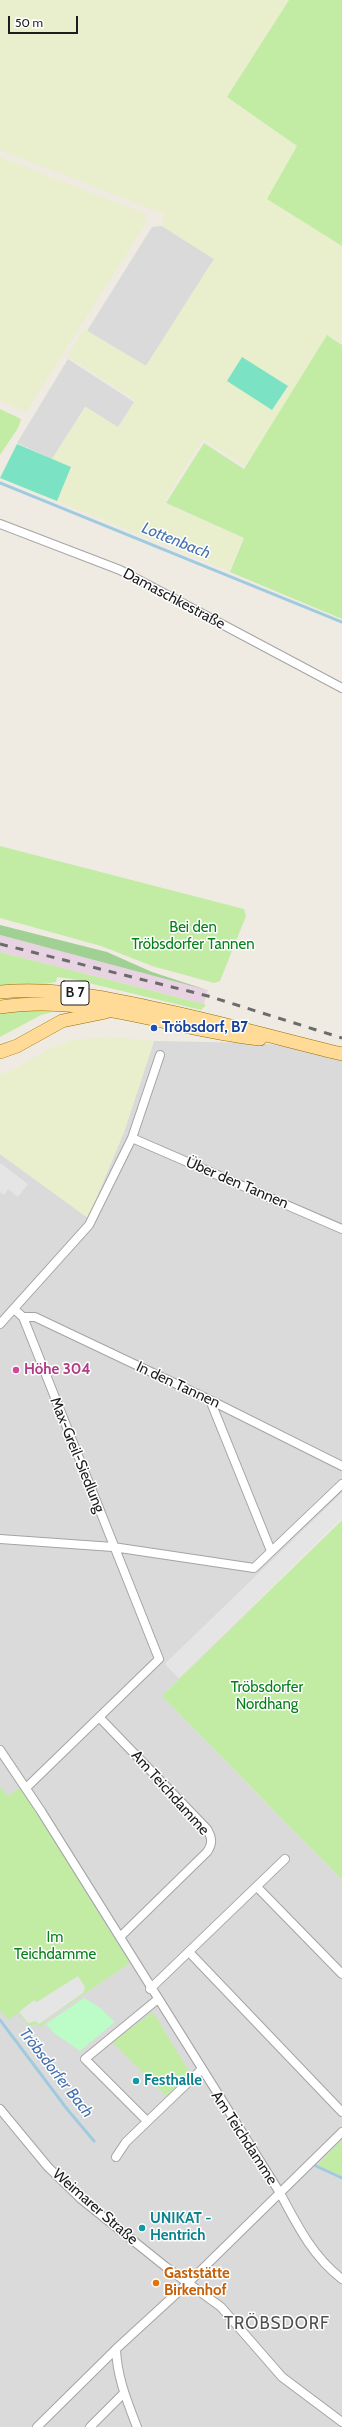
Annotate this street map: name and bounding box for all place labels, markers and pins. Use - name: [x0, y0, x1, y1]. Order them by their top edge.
- place label: Tröbsdorf, B7: [162, 1019, 248, 1037]
- marker: Tröbsdorf, B7: [149, 1023, 159, 1033]
- place label: Höhe 304: [24, 1361, 91, 1379]
- marker: Höhe 304: [11, 1365, 21, 1375]
- place label: Festhalle: [144, 2072, 202, 2090]
- marker: Festhalle: [131, 2076, 141, 2086]
- place label: UNIKAT - Hentrich: [150, 2210, 212, 2245]
- marker: UNIKAT - Hentrich: [137, 2223, 147, 2233]
- place label: Gaststätte Birkenhof: [164, 2265, 230, 2300]
- marker: Gaststätte Birkenhof: [151, 2278, 161, 2288]

